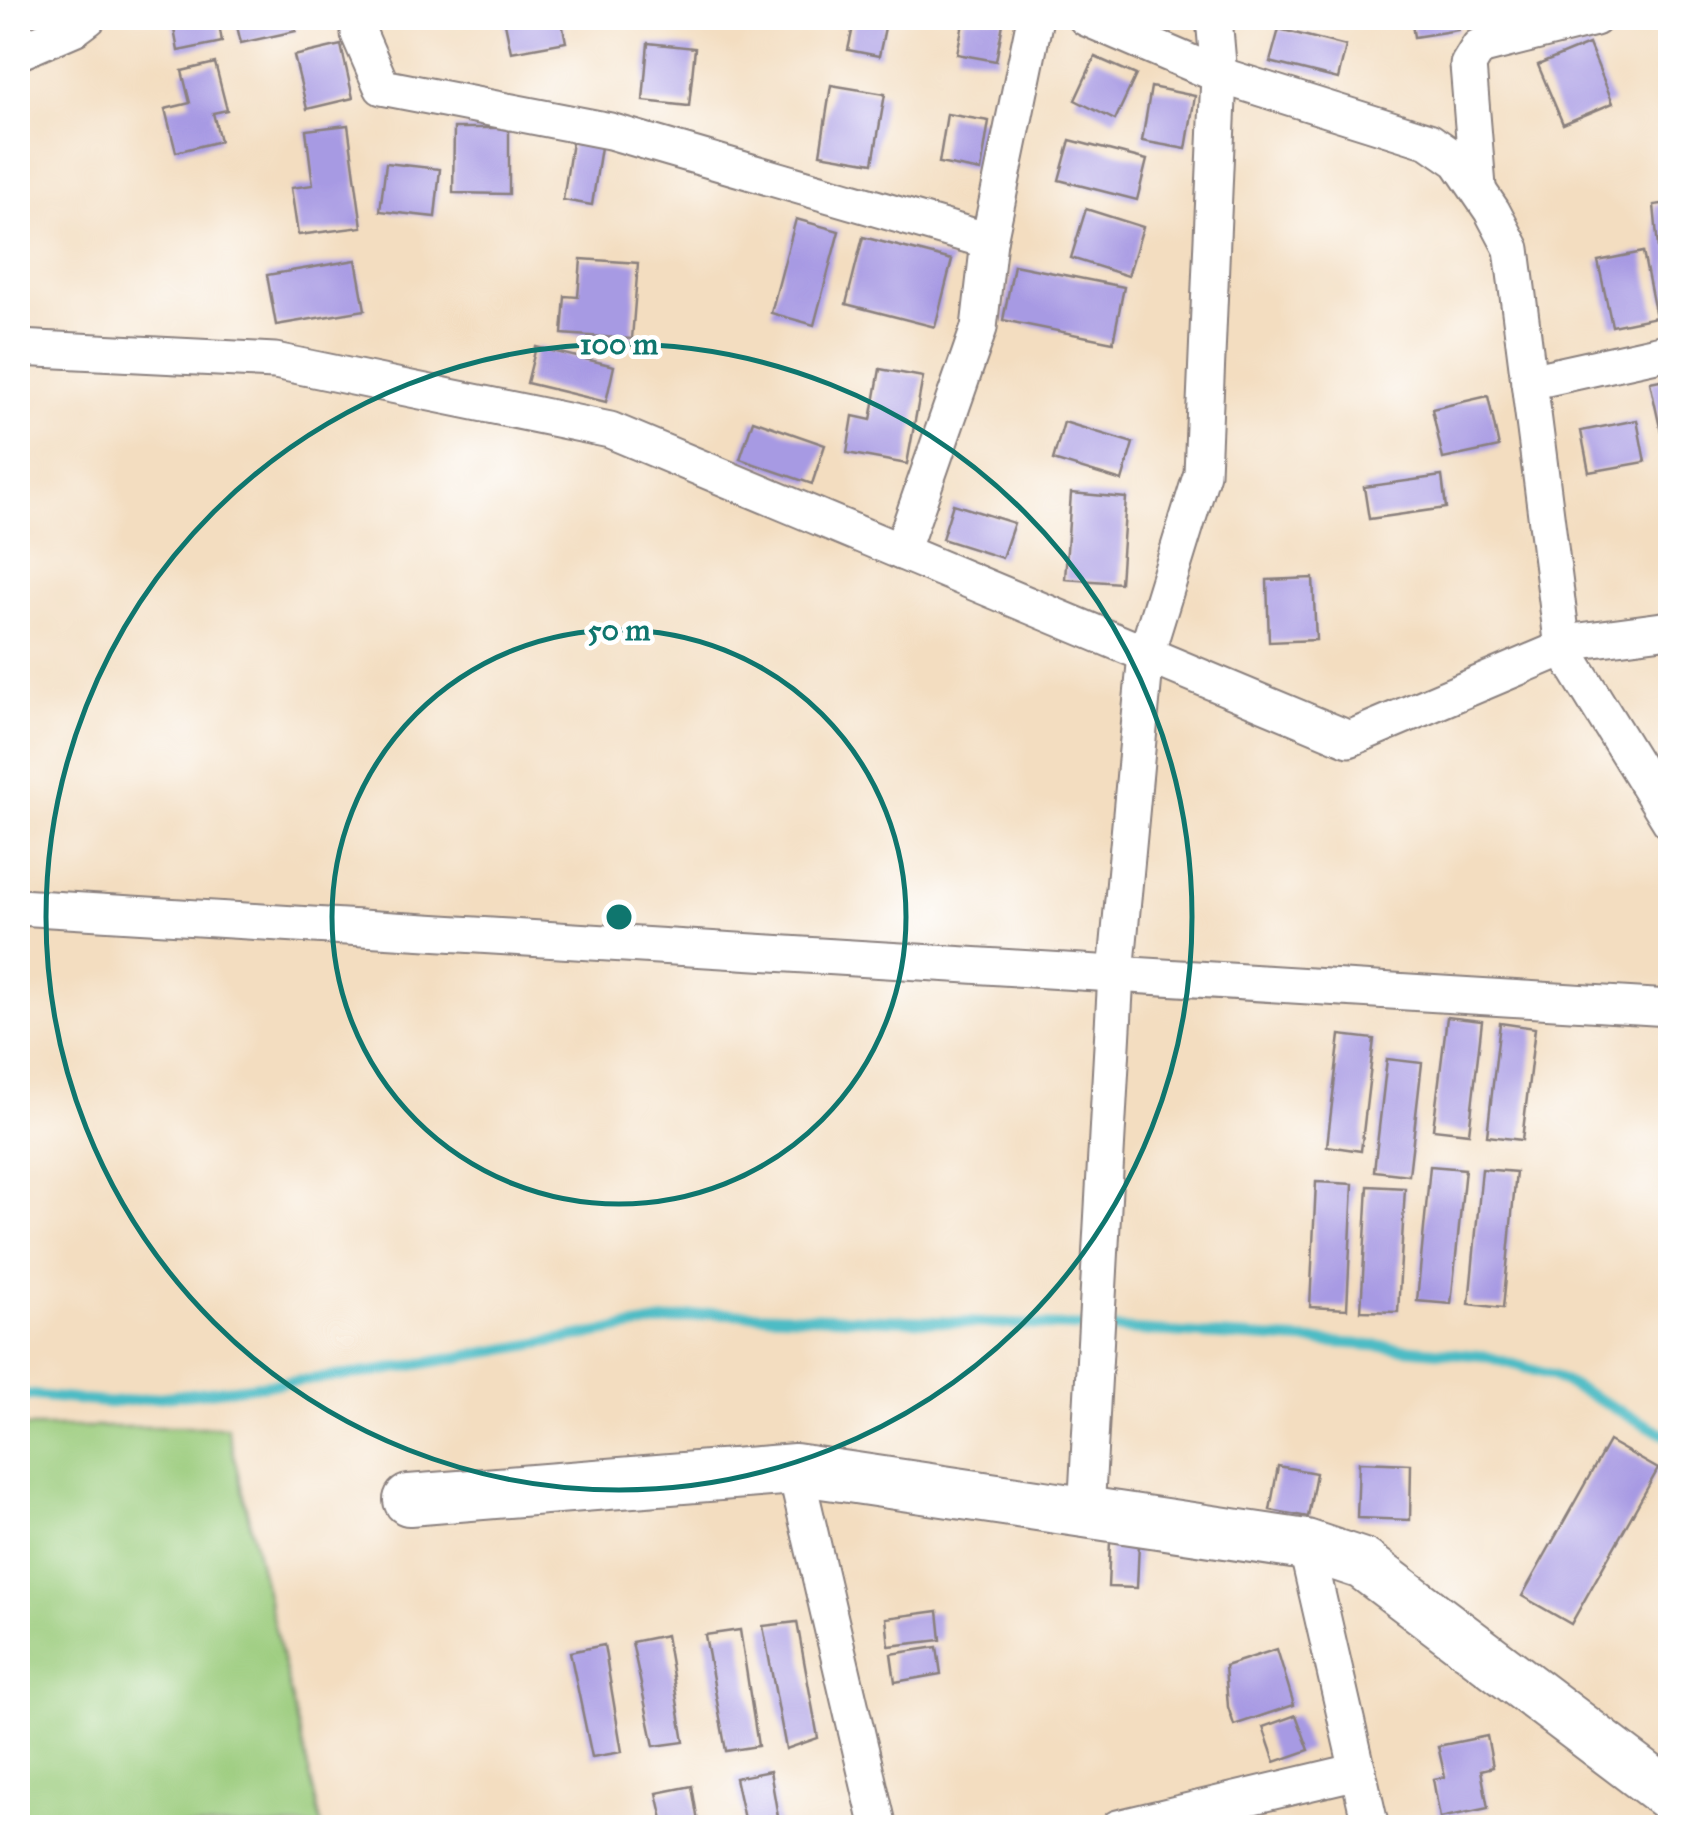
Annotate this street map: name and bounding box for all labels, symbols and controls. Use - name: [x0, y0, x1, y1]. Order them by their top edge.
- text: 100 m: [580, 326, 659, 362]
- text: 50 m: [587, 612, 651, 648]
- centre of rings: [601, 899, 637, 935]

